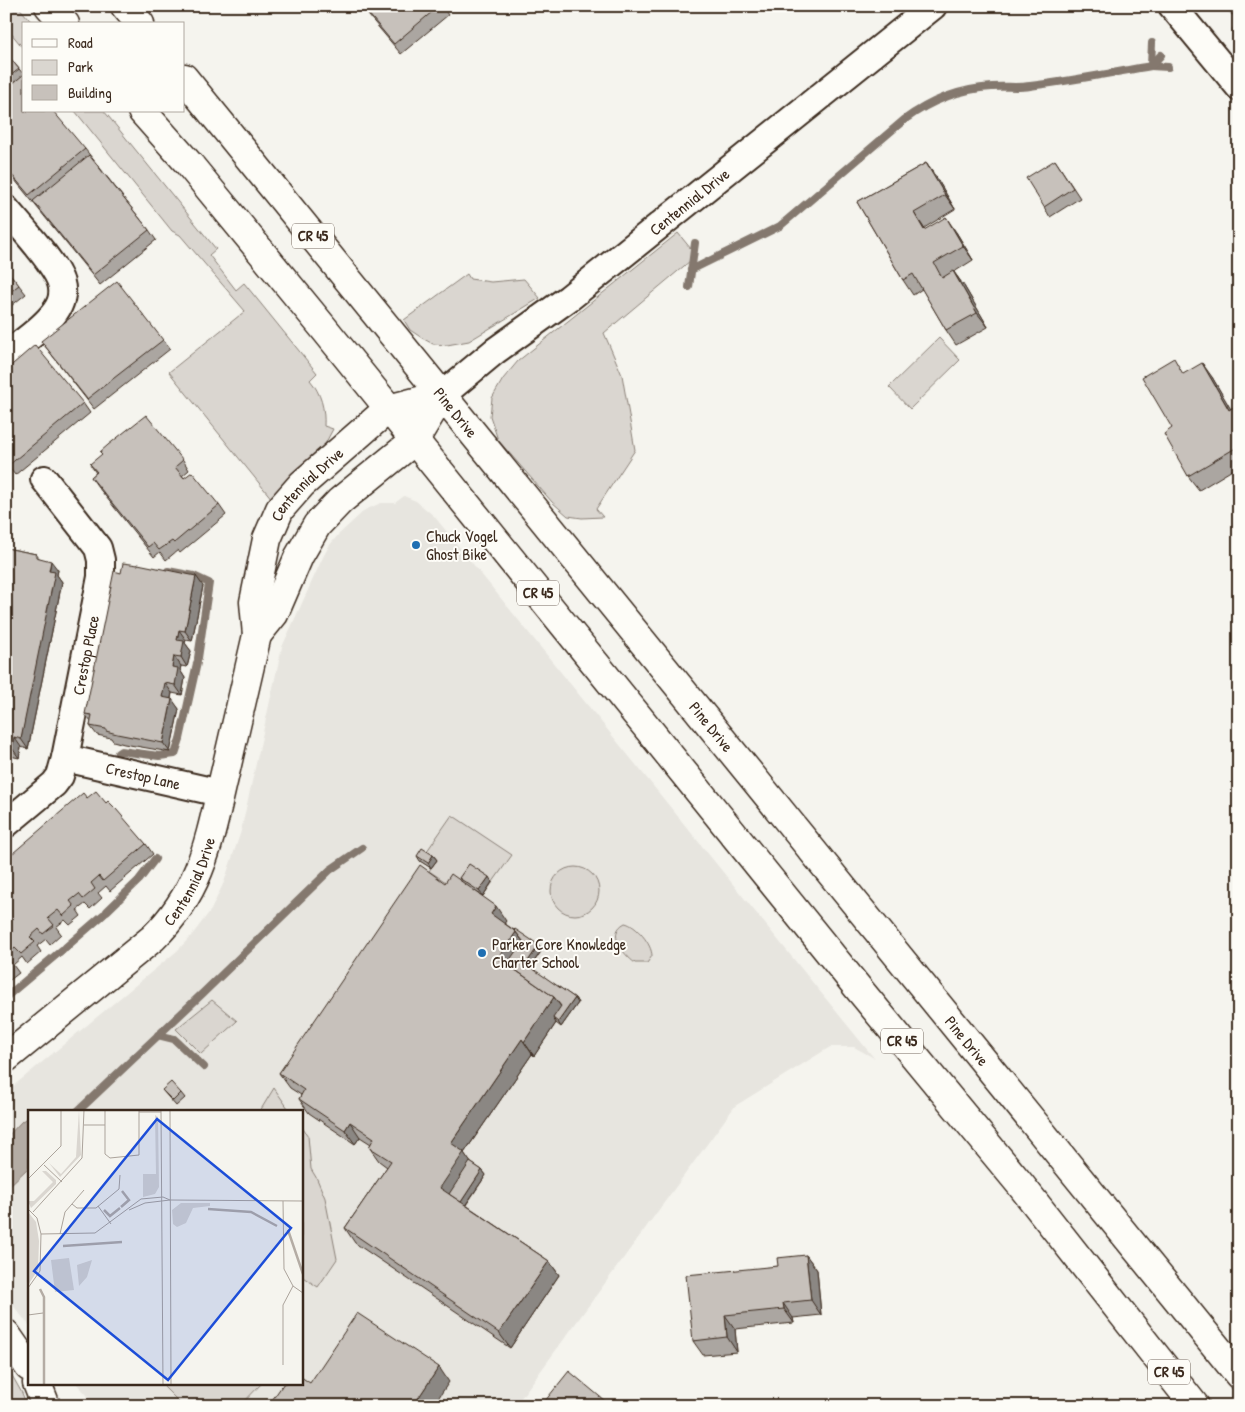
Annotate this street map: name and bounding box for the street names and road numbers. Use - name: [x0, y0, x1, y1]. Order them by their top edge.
- street label: Centennial Drive: [645, 162, 734, 240]
- road number: CR 45: [292, 224, 334, 248]
- street label: Pine Drive: [429, 383, 483, 443]
- street label: Centennial Drive: [265, 442, 348, 524]
- road number: CR 45: [517, 580, 559, 606]
- street label: Crestop Place: [67, 613, 104, 697]
- street label: Pine Drive: [684, 697, 739, 757]
- street label: Crestop Lane: [104, 757, 183, 795]
- street label: Centennial Drive: [158, 834, 220, 930]
- street label: Pine Drive: [940, 1011, 995, 1071]
- road number: CR 45: [881, 1028, 923, 1054]
- road number: CR 45: [1148, 1360, 1190, 1384]

